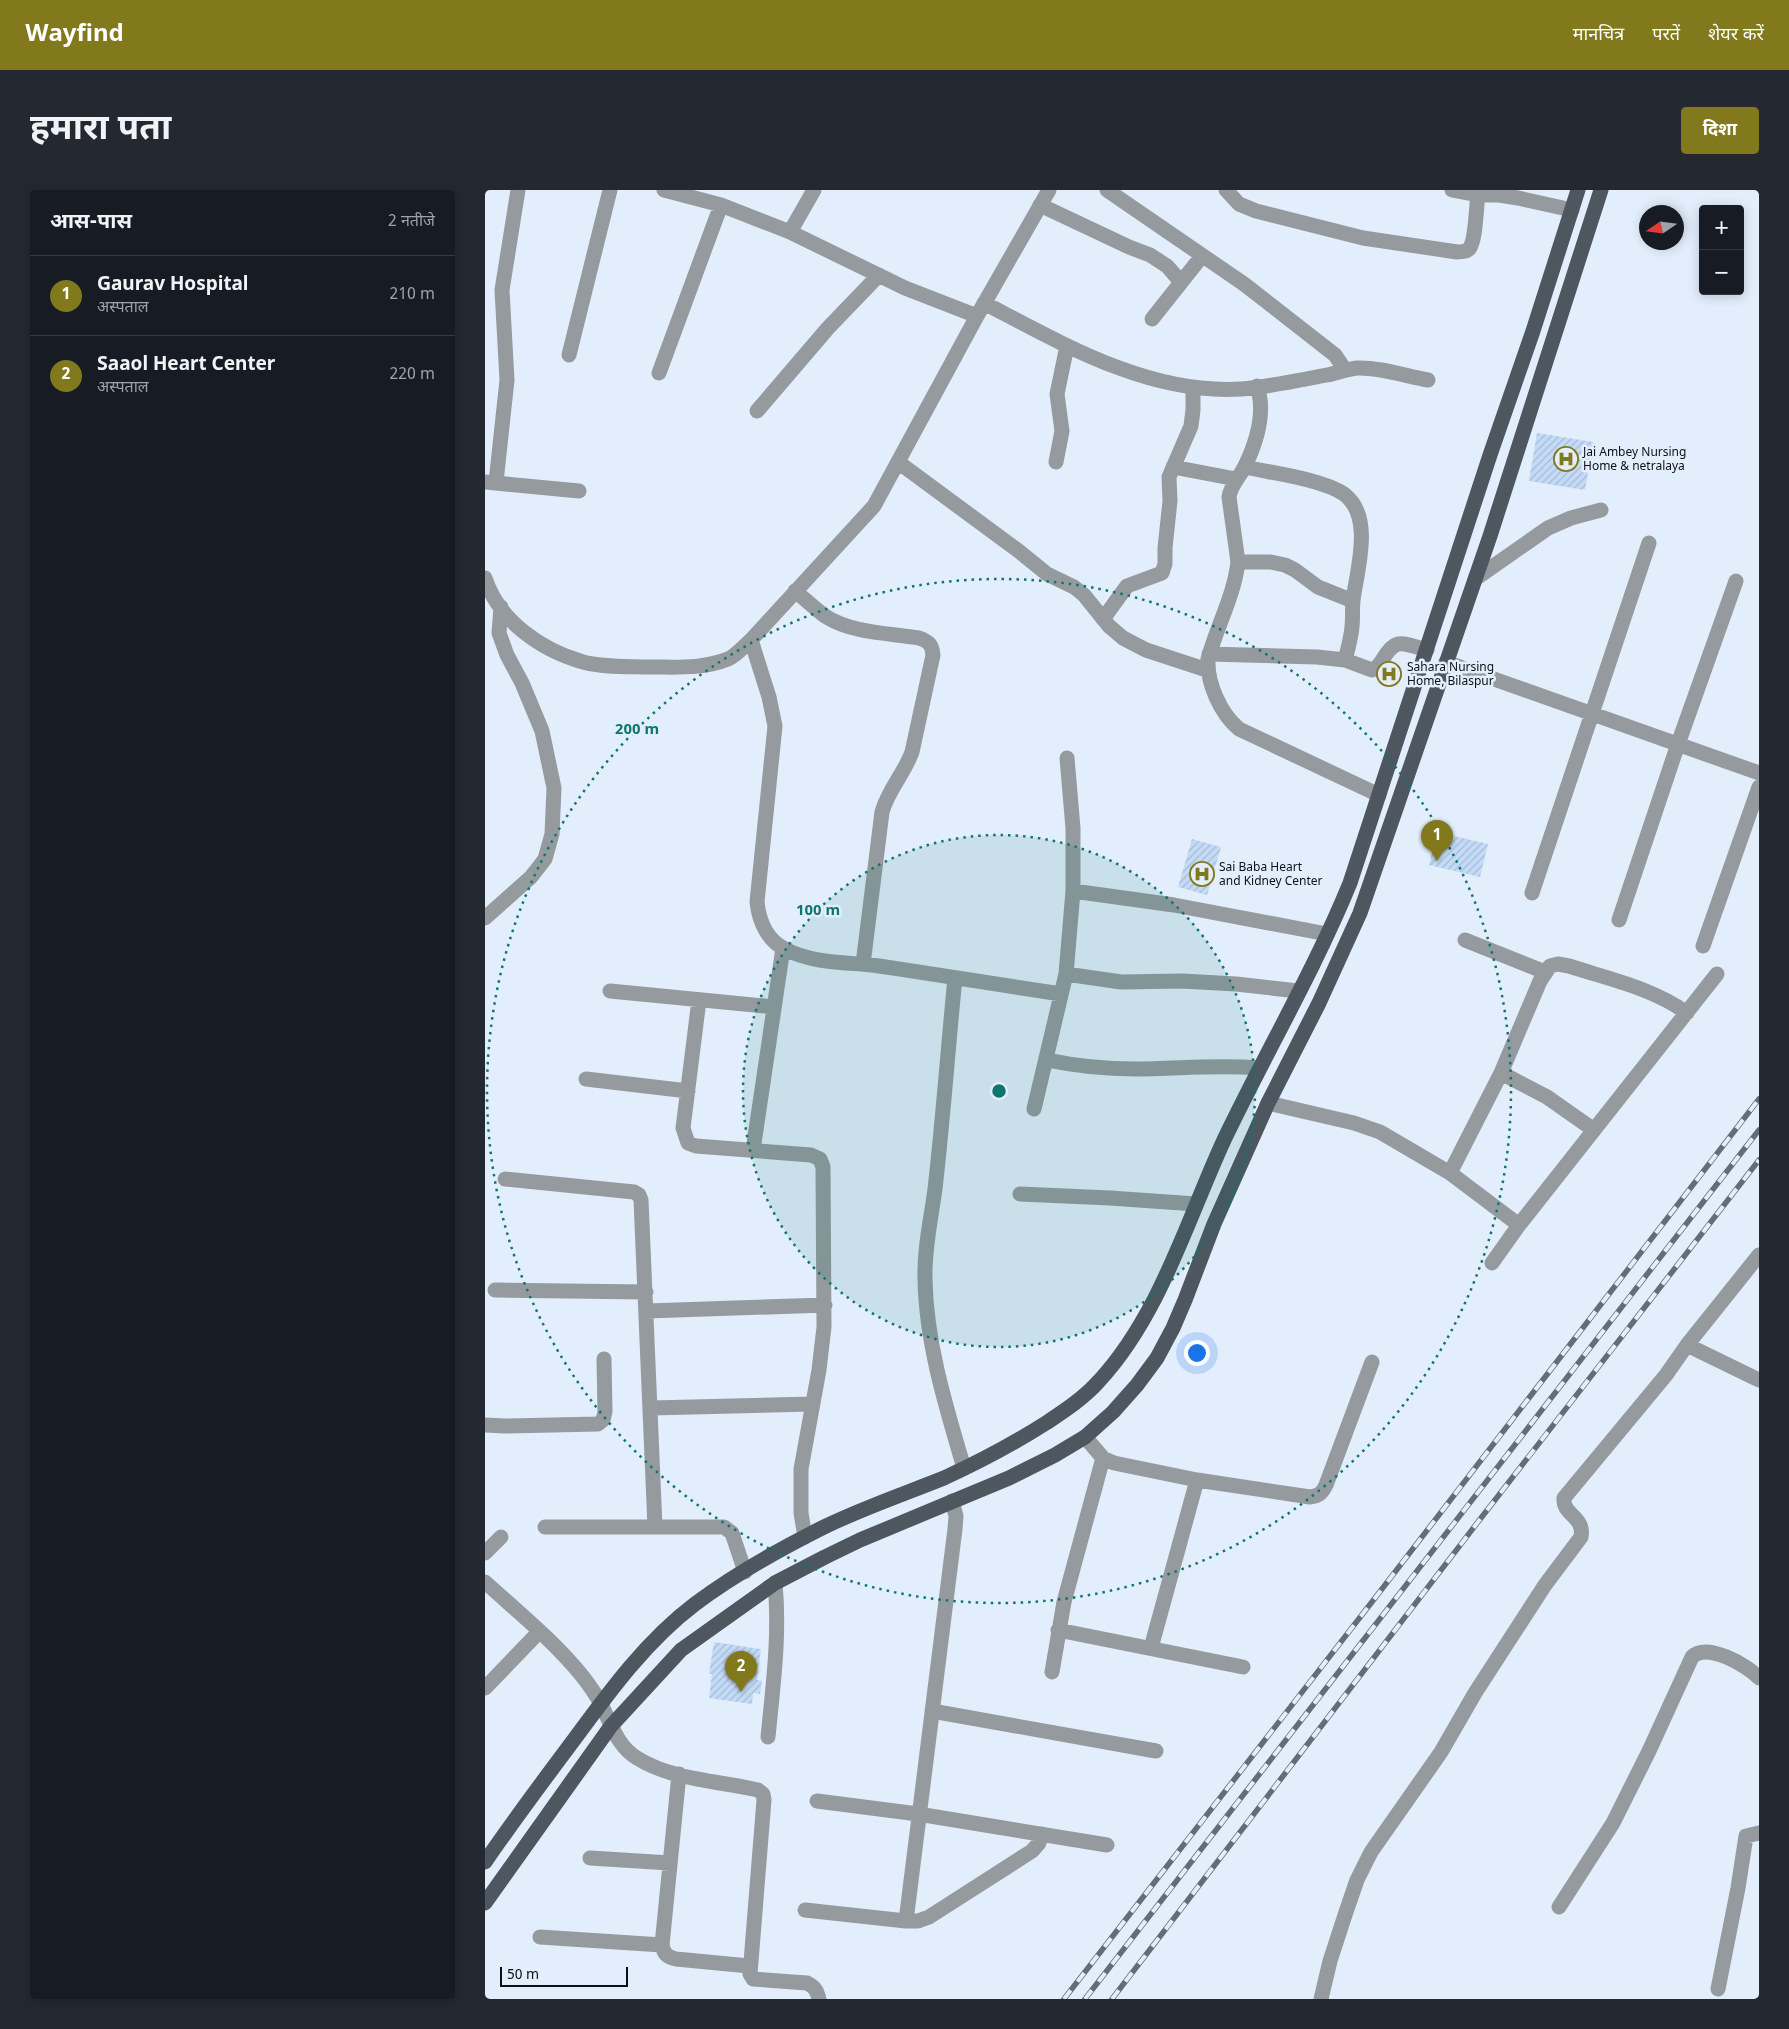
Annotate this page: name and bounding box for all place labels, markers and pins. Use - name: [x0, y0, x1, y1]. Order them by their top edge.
- place label: Jai Ambey Nursing Home & netralaya: [1582, 445, 1686, 475]
- hospital icon: Jai Ambey Nursing Home & netralaya: [1553, 446, 1579, 472]
- place label: Sahara Nursing Home, Bilaspur: [1407, 660, 1494, 690]
- hospital icon: Sahara Nursing Home, Bilaspur: [1376, 661, 1402, 687]
- pin: 1: [1421, 820, 1453, 861]
- place label: Sai Baba Heart and Kidney Center: [1219, 860, 1323, 890]
- hospital icon: Sai Baba Heart and Kidney Center: [1189, 861, 1215, 887]
- centre of rings: [990, 1082, 1008, 1100]
- pin: 2: [725, 1651, 757, 1692]

